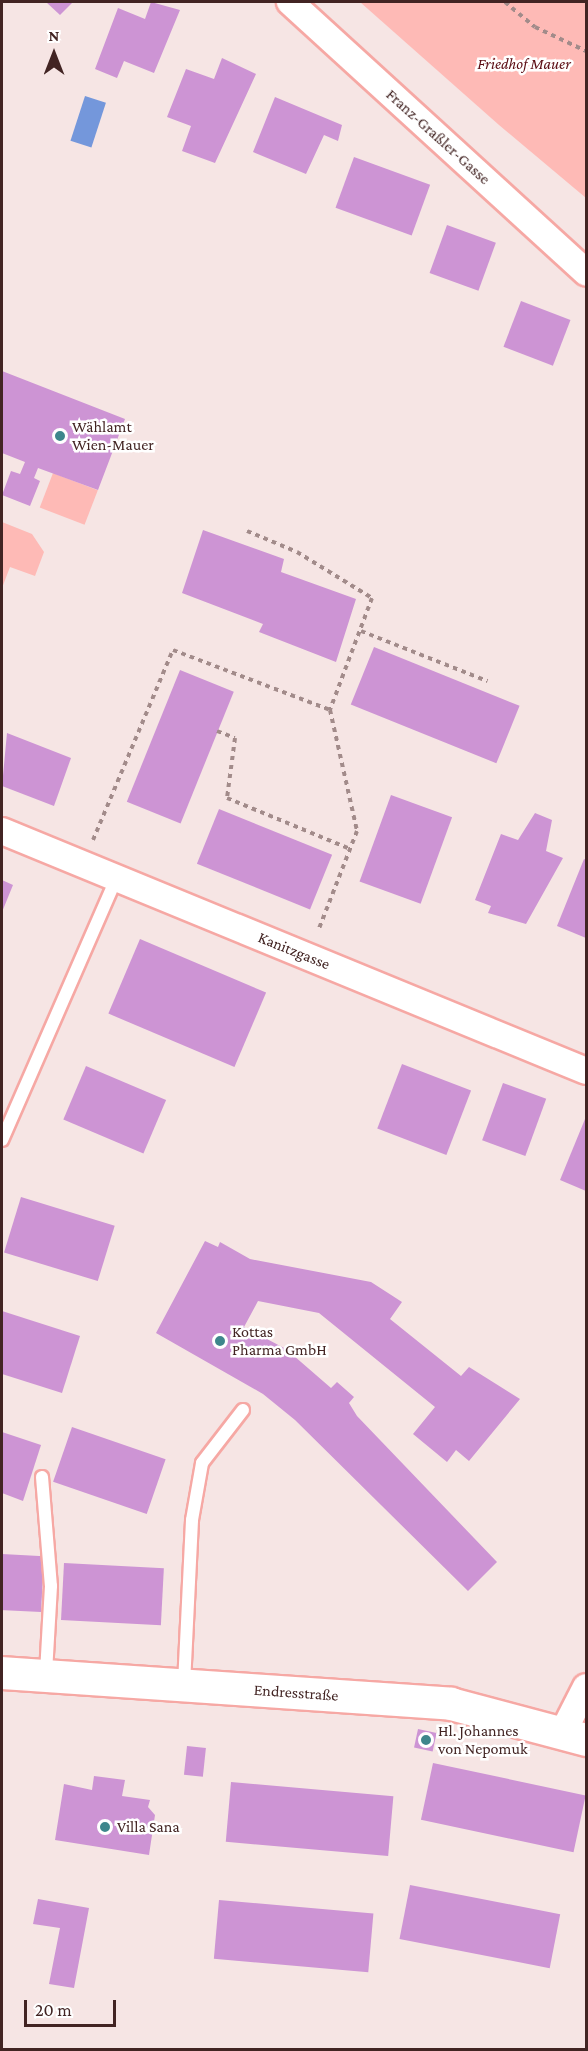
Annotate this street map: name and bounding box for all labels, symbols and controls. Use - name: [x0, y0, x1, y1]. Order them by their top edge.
- north arrow: [24, 24, 84, 84]
- text: N: [49, 27, 59, 44]
- park label: Friedhof Mauer: [477, 54, 571, 74]
- street label: Franz-Graßler-Gasse: [382, 85, 494, 189]
- place label: Wählamt Wien-Mauer: [72, 417, 154, 455]
- marker: Wählamt Wien-Mauer: [53, 429, 67, 443]
- street label: Kanitzgasse: [255, 928, 333, 974]
- place label: Kottas Pharma GmbH: [232, 1322, 327, 1360]
- marker: Kottas Pharma GmbH: [213, 1334, 227, 1348]
- street label: Endresstraße: [253, 1680, 339, 1706]
- place label: Hl. Johannes von Nepomuk: [438, 1721, 528, 1759]
- marker: Hl. Johannes von Nepomuk: [419, 1733, 433, 1747]
- place label: Villa Sana: [117, 1817, 180, 1837]
- marker: Villa Sana: [98, 1820, 112, 1834]
- scale bar: [27, 1988, 118, 2026]
- text: 20 m: [35, 2000, 72, 2020]

